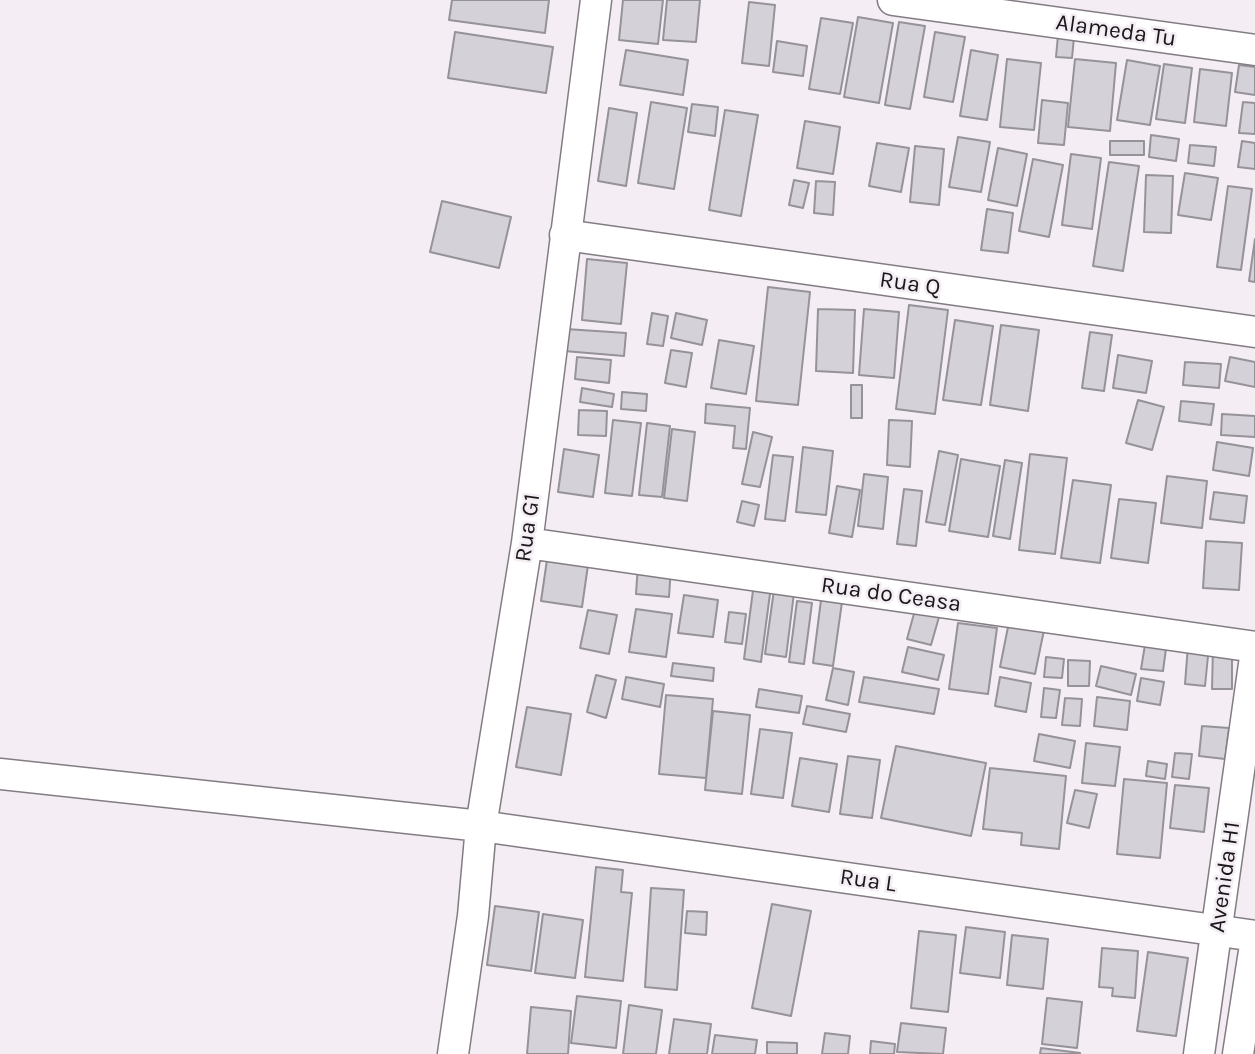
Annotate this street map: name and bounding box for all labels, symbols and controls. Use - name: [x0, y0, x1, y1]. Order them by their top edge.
- street label: Alameda Tu: [1054, 9, 1178, 53]
- street label: Rua Q: [878, 266, 942, 302]
- street label: Rua G1: [510, 492, 546, 564]
- street label: Rua do Ceasa: [819, 572, 963, 618]
- street label: Avenida H1: [1204, 820, 1246, 934]
- street label: Rua L: [838, 863, 898, 899]

